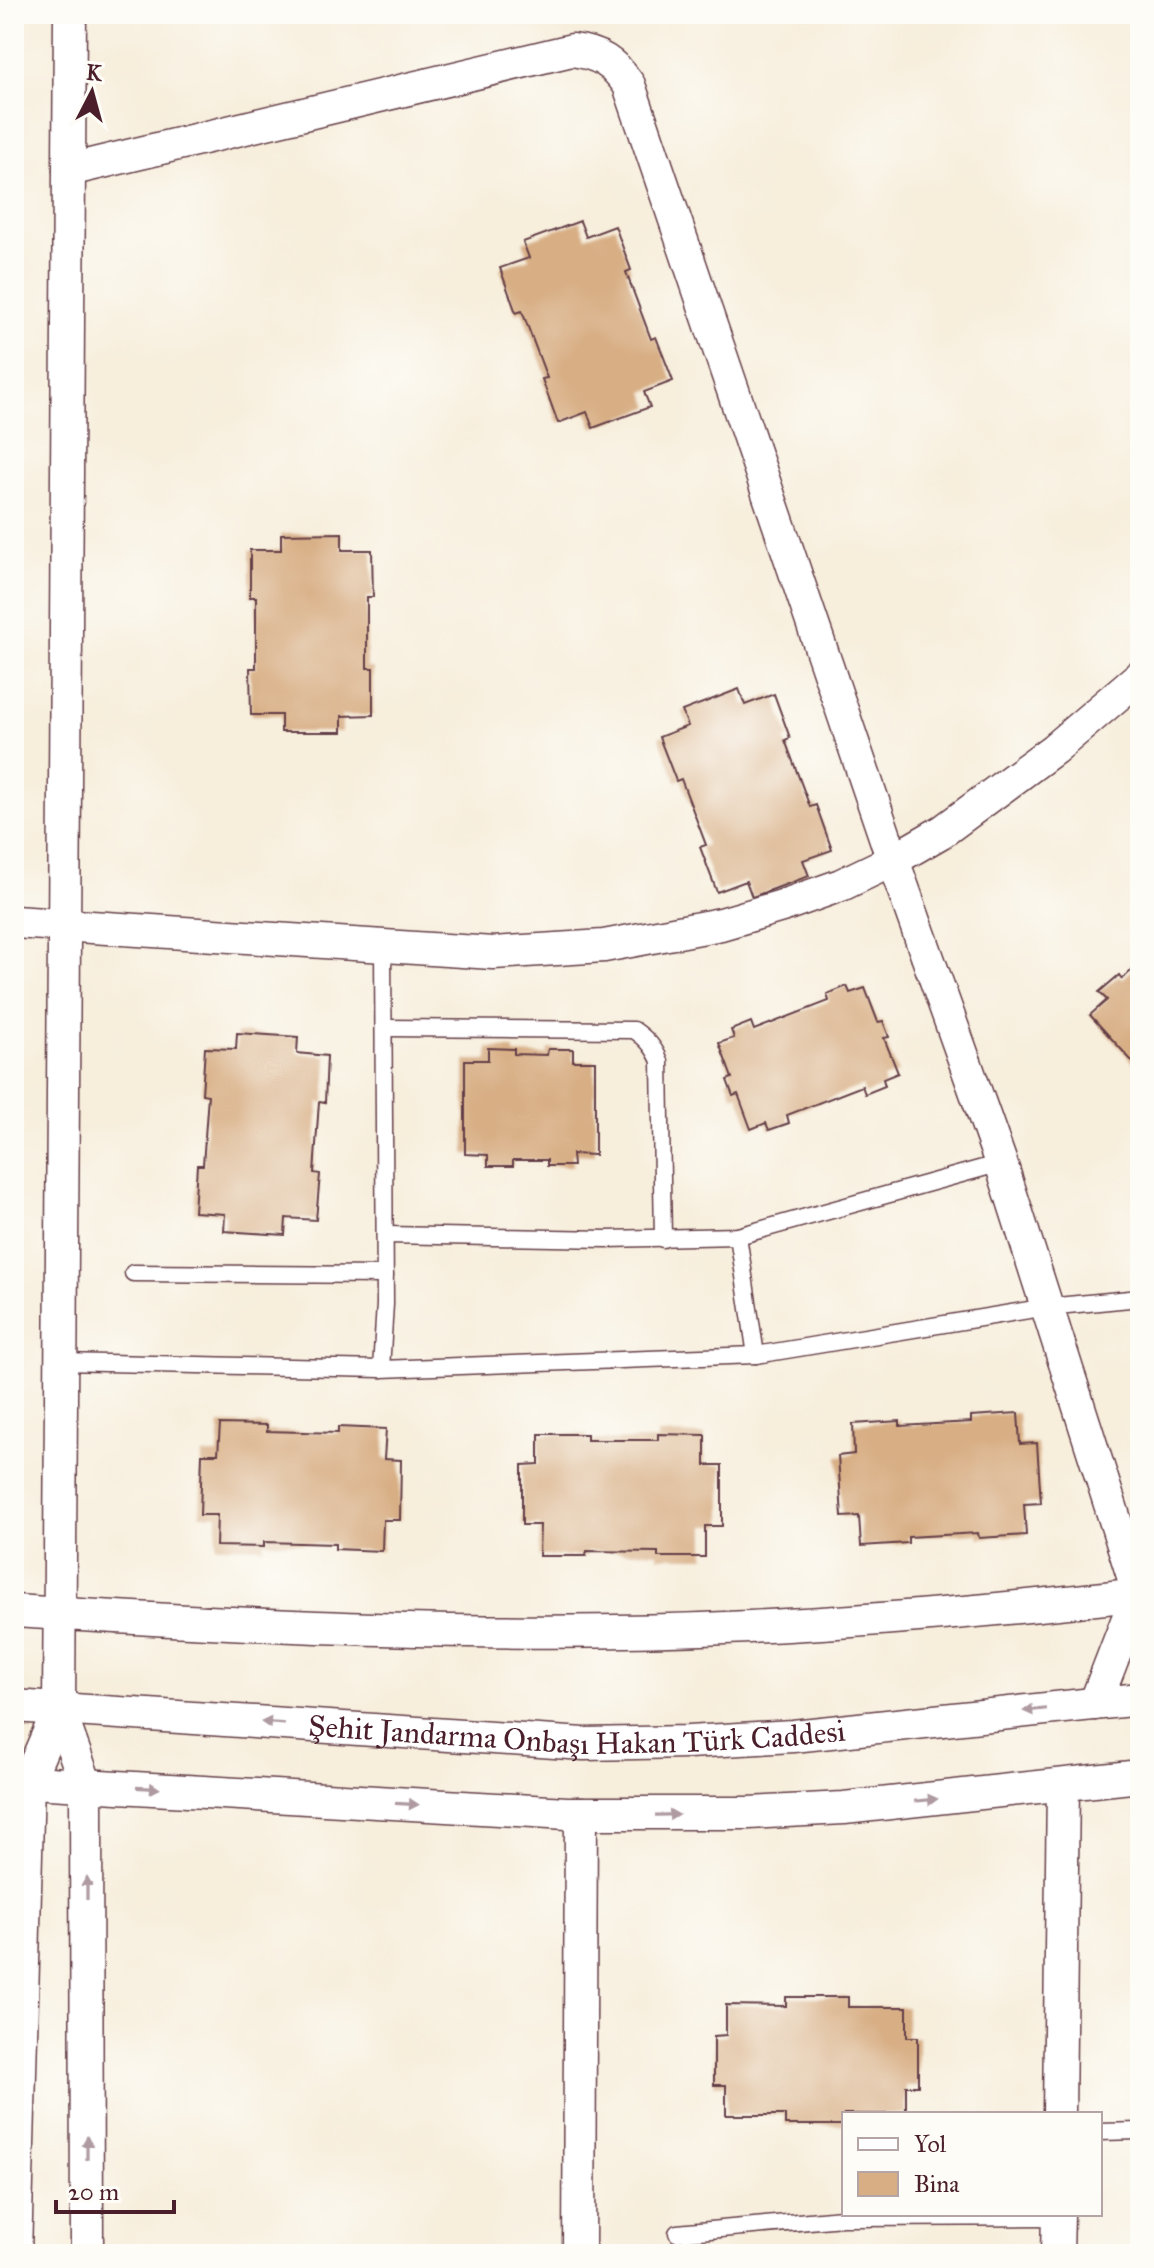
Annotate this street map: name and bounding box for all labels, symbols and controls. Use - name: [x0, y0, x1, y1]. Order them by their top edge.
- north arrow: [52, 52, 132, 132]
- text: K: [85, 58, 105, 87]
- one-way arrow: [1022, 1704, 1047, 1717]
- street label: Şehit Jandarma Onbaşı Hakan Türk Caddesi: [307, 1708, 847, 1762]
- one-way arrow: [260, 1717, 285, 1730]
- one-way arrow: [136, 1782, 161, 1795]
- one-way arrow: [914, 1793, 939, 1806]
- one-way arrow: [395, 1798, 420, 1811]
- one-way arrow: [655, 1808, 680, 1821]
- one-way arrow: [81, 1875, 93, 1900]
- legend: [842, 2112, 1102, 2216]
- text: Yol: [914, 2129, 947, 2159]
- one-way arrow: [81, 2135, 93, 2160]
- scale bar: [56, 2164, 174, 2214]
- text: Bina: [914, 2169, 960, 2199]
- text: 20 m: [68, 2177, 119, 2207]

